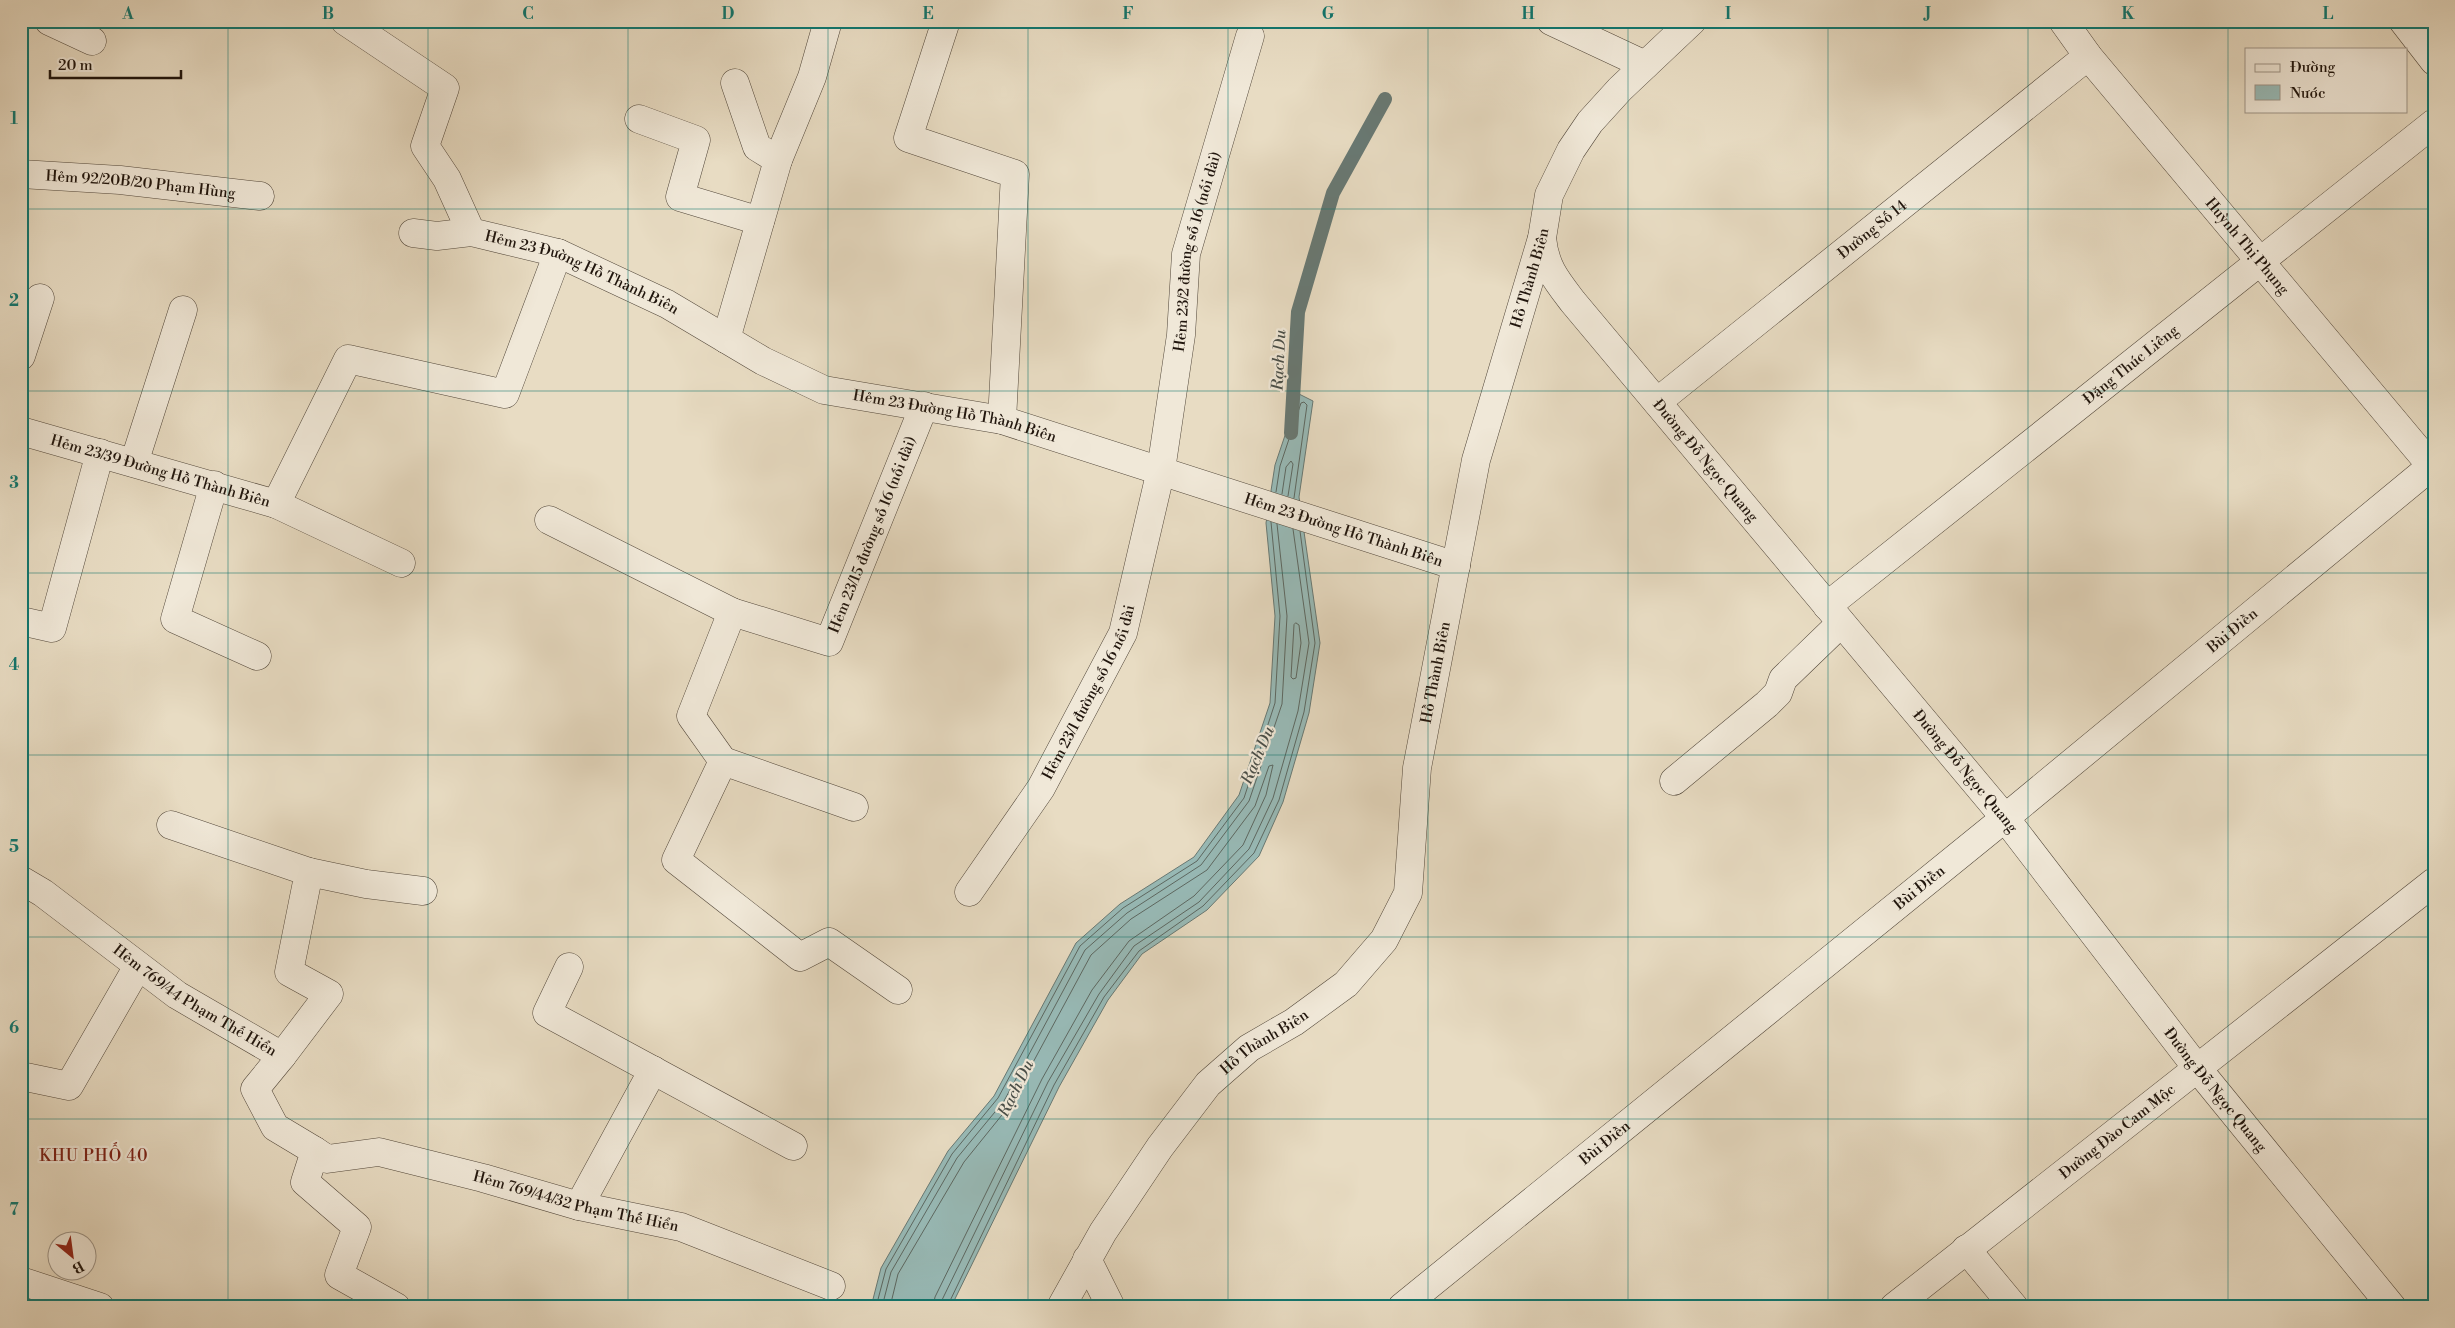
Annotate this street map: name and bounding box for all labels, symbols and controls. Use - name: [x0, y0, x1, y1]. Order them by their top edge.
- text: A: [121, 4, 134, 24]
- text: B: [322, 4, 334, 24]
- text: C: [522, 4, 534, 24]
- text: D: [722, 4, 735, 24]
- text: E: [922, 4, 934, 24]
- text: F: [1122, 4, 1134, 24]
- text: G: [1322, 4, 1335, 24]
- text: H: [1521, 4, 1535, 24]
- text: I: [1725, 4, 1731, 24]
- text: J: [1923, 4, 1931, 24]
- text: K: [2122, 4, 2136, 24]
- text: L: [2323, 4, 2334, 24]
- scale bar: [50, 48, 181, 80]
- legend: [2245, 48, 2408, 112]
- text: 20 m: [58, 56, 93, 75]
- text: Đường: [2290, 58, 2336, 77]
- text: Nước: [2290, 84, 2326, 103]
- text: 1: [10, 109, 18, 129]
- street label: Hẻm 23/2 đường số 16 (nối dài): [1170, 149, 1226, 353]
- street label: Hẻm 92/20B/20 Phạm Hùng: [45, 167, 237, 203]
- street label: Huỳnh Thị Phụng: [2201, 194, 2293, 299]
- street label: Đường Số 14: [1834, 196, 1911, 263]
- street label: Hẻm 23 Đường Hồ Thành Biên: [483, 227, 682, 319]
- street label: Hồ Thành Biên: [1507, 227, 1553, 331]
- text: 2: [9, 291, 19, 311]
- street label: Đặng Thúc Liêng: [2079, 321, 2183, 409]
- water label: Rạch Du: [1267, 328, 1291, 392]
- street label: Hẻm 23 Đường Hồ Thành Biên: [852, 386, 1059, 447]
- street label: Đường Đỗ Ngọc Quang: [1648, 396, 1762, 526]
- street label: Hẻm 23/39 Đường Hồ Thành Biên: [48, 431, 272, 512]
- street label: Hẻm 23/15 đường số 16 (nối dài): [825, 434, 921, 636]
- text: 3: [9, 473, 19, 493]
- street label: Hẻm 23 Đường Hồ Thành Biên: [1242, 490, 1445, 571]
- street label: Hẻm 23/1 đường số 16 nối dài: [1038, 603, 1139, 783]
- street label: Bùi Điền: [2203, 604, 2262, 658]
- street label: Hồ Thành Biên: [1417, 620, 1455, 725]
- text: 4: [9, 655, 20, 675]
- street label: Đường Đỗ Ngọc Quang: [1908, 706, 2022, 837]
- water label: Rạch Du: [1236, 723, 1279, 788]
- text: 5: [9, 837, 19, 857]
- street label: Bùi Điền: [1889, 862, 1949, 915]
- street label: Hẻm 769/44 Phạm Thế Hiển: [109, 941, 280, 1061]
- street label: Hồ Thành Biên: [1216, 1005, 1313, 1079]
- text: 6: [9, 1018, 19, 1038]
- street label: Đường Đỗ Ngọc Quang: [2159, 1024, 2271, 1156]
- water label: Rạch Du: [993, 1056, 1039, 1121]
- street label: Đường Đào Cam Mộc: [2056, 1080, 2179, 1183]
- street label: Bùi Điền: [1575, 1117, 1634, 1170]
- district label: KHU PHỐ 40: [39, 1142, 149, 1166]
- street label: Hẻm 769/44/32 Phạm Thế Hiển: [471, 1167, 680, 1236]
- text: 7: [9, 1200, 19, 1220]
- north arrow: [48, 1230, 98, 1280]
- text: B: [69, 1256, 87, 1277]

